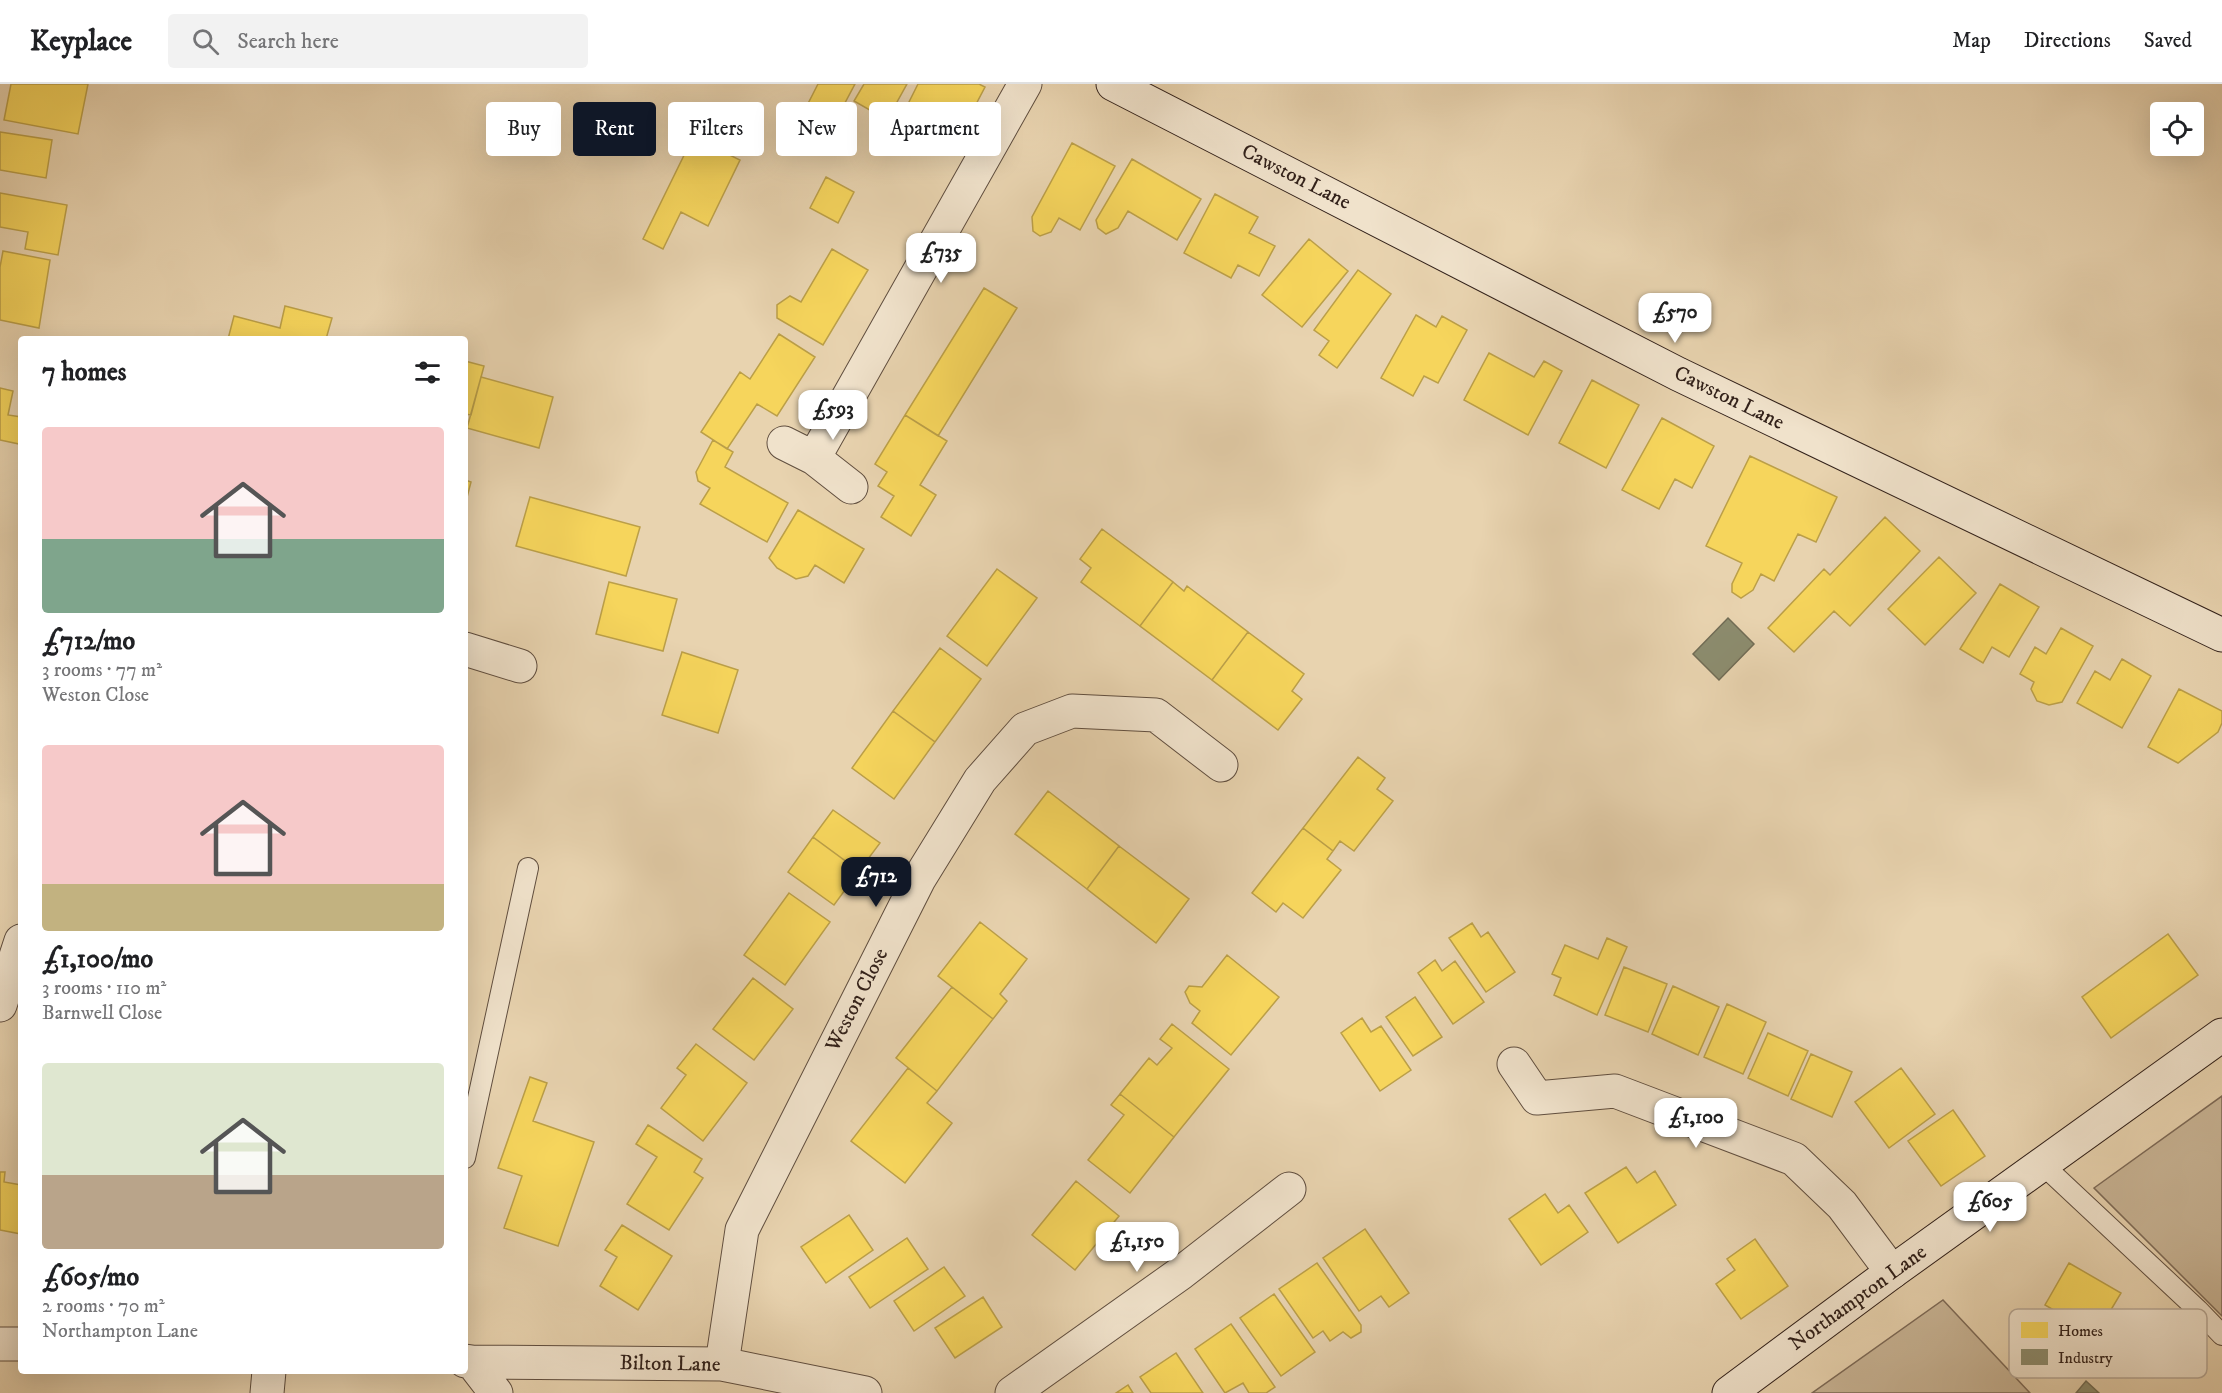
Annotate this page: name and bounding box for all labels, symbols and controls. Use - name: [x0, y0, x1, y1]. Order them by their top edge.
- search box: [168, 14, 588, 68]
- text: Keyplace: [30, 24, 132, 59]
- icon: search: [189, 25, 222, 58]
- text: Search here: [237, 28, 339, 55]
- text: Map: [1952, 28, 1991, 54]
- text: Directions: [2024, 28, 2111, 54]
- text: Saved: [2144, 28, 2192, 54]
- chip: Buy: [486, 102, 561, 156]
- chip: Rent: [573, 102, 656, 156]
- chip: Filters: [668, 102, 764, 156]
- chip: New: [776, 102, 857, 156]
- chip: Apartment: [869, 102, 1001, 156]
- map controls: [2150, 102, 2204, 156]
- button: locate: [2150, 102, 2204, 156]
- street label: Cawston Lane: [1237, 138, 1355, 216]
- pin: £735: [905, 233, 977, 284]
- text: £735: [920, 240, 962, 265]
- pin: £570: [1639, 293, 1711, 344]
- text: £570: [1652, 300, 1698, 325]
- text: 7 homes: [42, 356, 126, 389]
- icon: filters: [411, 356, 444, 389]
- street label: Cawston Lane: [1670, 360, 1789, 436]
- pin: £593: [797, 390, 869, 441]
- text: £593: [812, 397, 854, 422]
- icon: home: [189, 466, 297, 574]
- text: £712/mo: [42, 625, 135, 658]
- text: 3 rooms · 77 m²: [42, 658, 162, 683]
- text: Weston Close: [42, 683, 149, 708]
- icon: home: [189, 784, 297, 892]
- pin: £712: [840, 857, 912, 908]
- text: £712: [855, 864, 897, 889]
- text: £1,100/mo: [42, 943, 153, 976]
- street label: Weston Close: [819, 944, 894, 1057]
- text: 3 rooms · 110 m²: [42, 976, 166, 1001]
- text: Barnwell Close: [42, 1001, 162, 1026]
- pin: £1,100: [1647, 1098, 1745, 1149]
- icon: home: [189, 1102, 297, 1210]
- text: £1,100: [1668, 1105, 1724, 1130]
- pin: £605: [1954, 1182, 2026, 1233]
- text: £605: [1968, 1189, 2012, 1214]
- pin: £1,150: [1088, 1222, 1186, 1273]
- text: £1,150: [1110, 1229, 1164, 1254]
- street label: Northampton Lane: [1784, 1239, 1932, 1357]
- text: £605/mo: [42, 1261, 139, 1294]
- text: 2 rooms · 70 m²: [42, 1294, 165, 1319]
- legend: [2009, 1309, 2207, 1378]
- text: Northampton Lane: [42, 1319, 198, 1344]
- text: Homes: [2058, 1321, 2103, 1341]
- text: Industry: [2058, 1348, 2113, 1368]
- street label: Bilton Lane: [619, 1350, 721, 1378]

